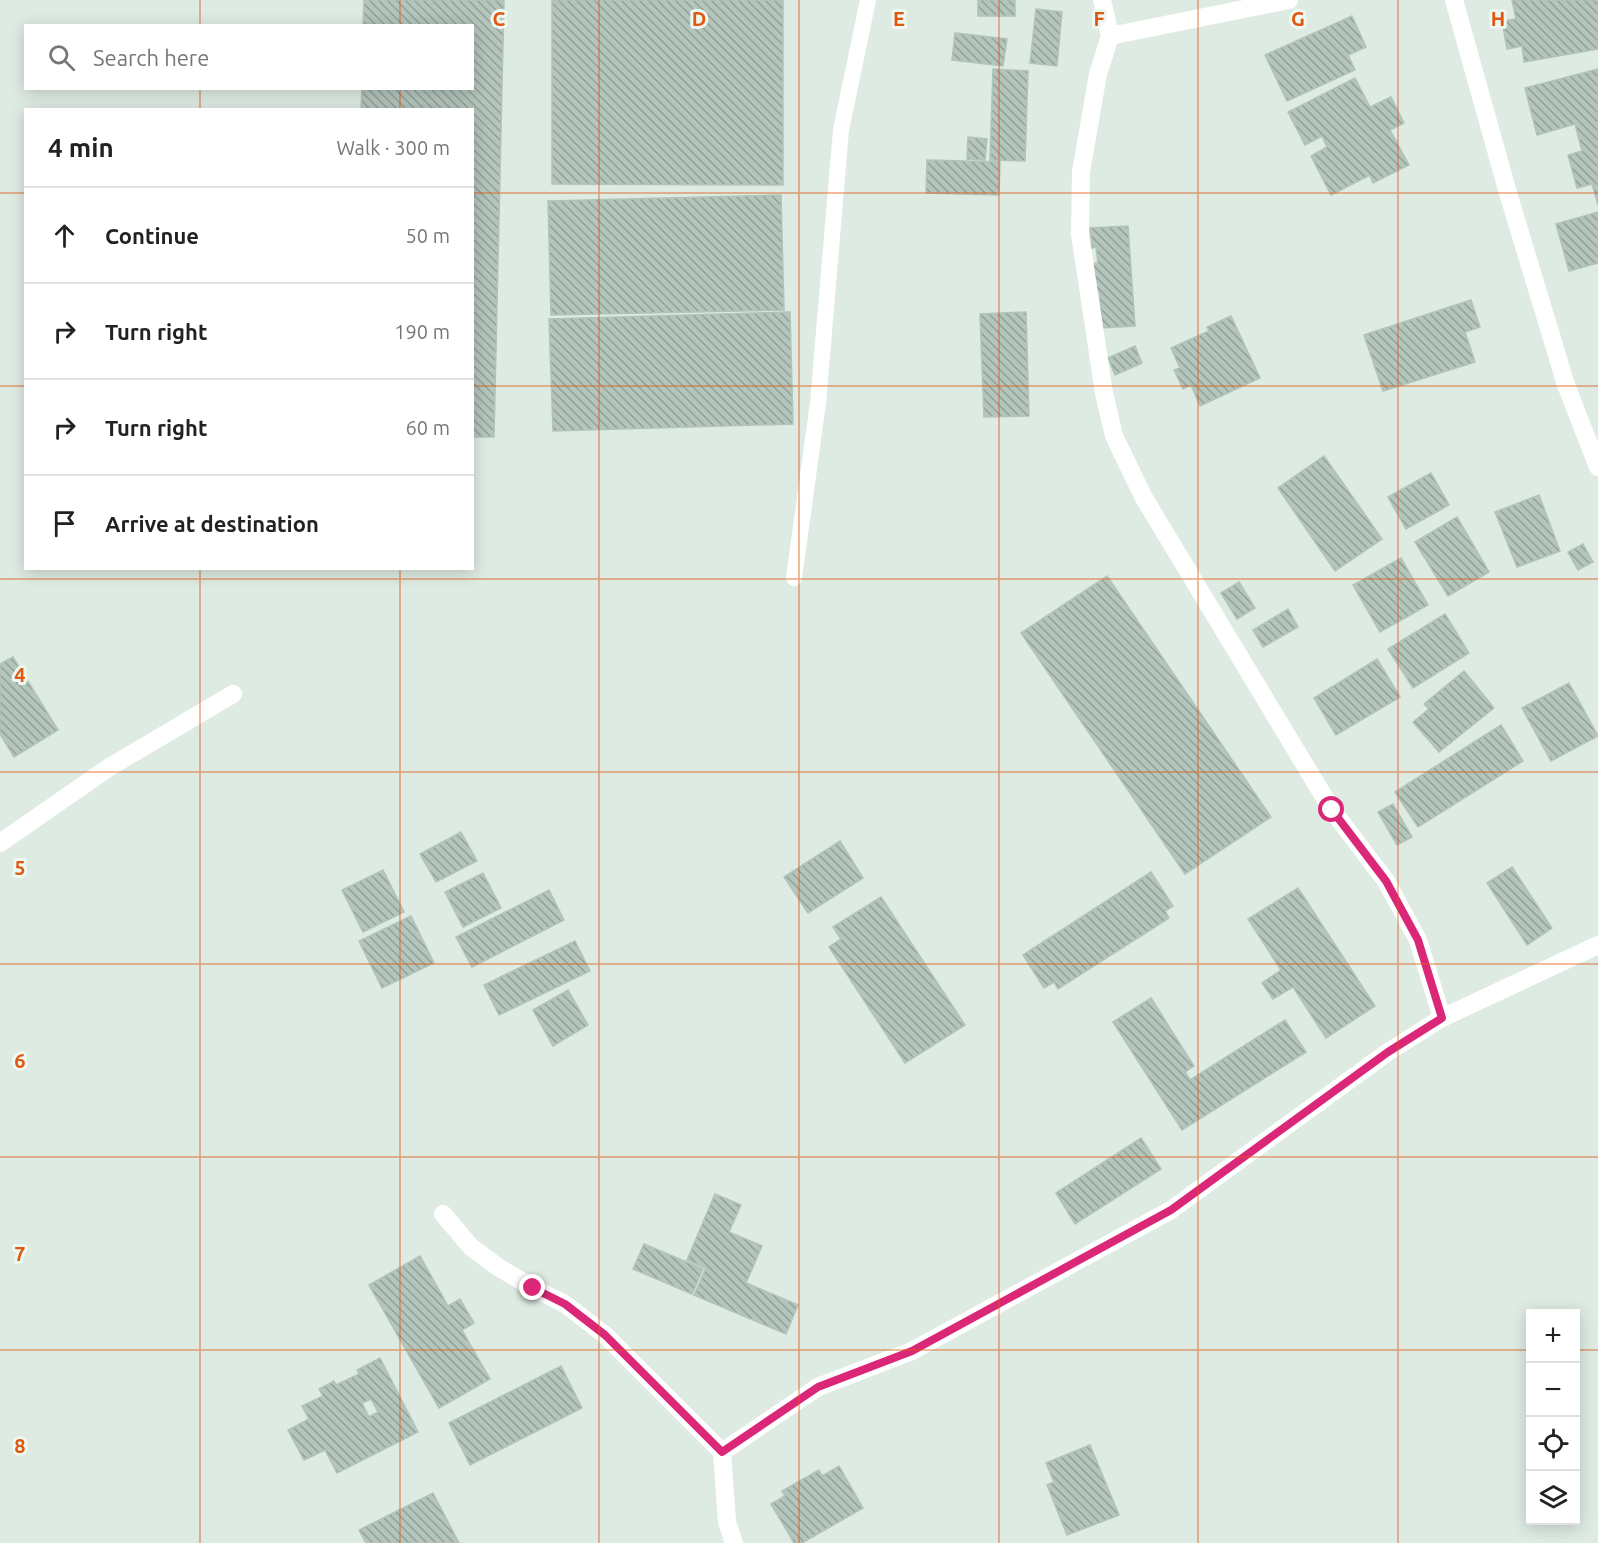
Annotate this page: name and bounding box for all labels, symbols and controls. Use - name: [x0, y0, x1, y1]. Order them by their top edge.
- text: C: [493, 7, 506, 30]
- text: D: [692, 7, 706, 30]
- text: E: [893, 7, 905, 30]
- text: F: [1093, 7, 1105, 30]
- text: G: [1291, 7, 1305, 30]
- text: H: [1491, 7, 1505, 30]
- search box: [24, 24, 474, 90]
- icon: search: [45, 41, 78, 74]
- text: Search here: [93, 45, 209, 70]
- text: 4 min: [48, 133, 114, 162]
- text: Walk · 300 m: [337, 136, 450, 159]
- icon: ahead: [48, 219, 81, 252]
- text: Continue: [105, 223, 199, 248]
- text: 50 m: [406, 224, 450, 247]
- icon: right: [48, 315, 81, 348]
- text: Turn right: [105, 319, 207, 344]
- text: 190 m: [394, 320, 450, 343]
- icon: right: [48, 411, 81, 444]
- text: Turn right: [105, 415, 207, 440]
- text: 60 m: [406, 416, 450, 439]
- icon: arrive: [48, 507, 81, 540]
- text: Arrive at destination: [105, 511, 319, 536]
- text: 4: [14, 663, 26, 686]
- route start: [1318, 796, 1344, 822]
- text: 5: [14, 856, 26, 879]
- text: 6: [14, 1049, 26, 1072]
- text: 7: [14, 1242, 26, 1265]
- route end: [519, 1274, 545, 1300]
- map controls: [1526, 1309, 1580, 1525]
- button: +: [1526, 1309, 1580, 1363]
- button: −: [1526, 1363, 1580, 1417]
- button: locate: [1526, 1417, 1580, 1471]
- text: 8: [14, 1434, 26, 1457]
- button: layers: [1526, 1471, 1580, 1525]

